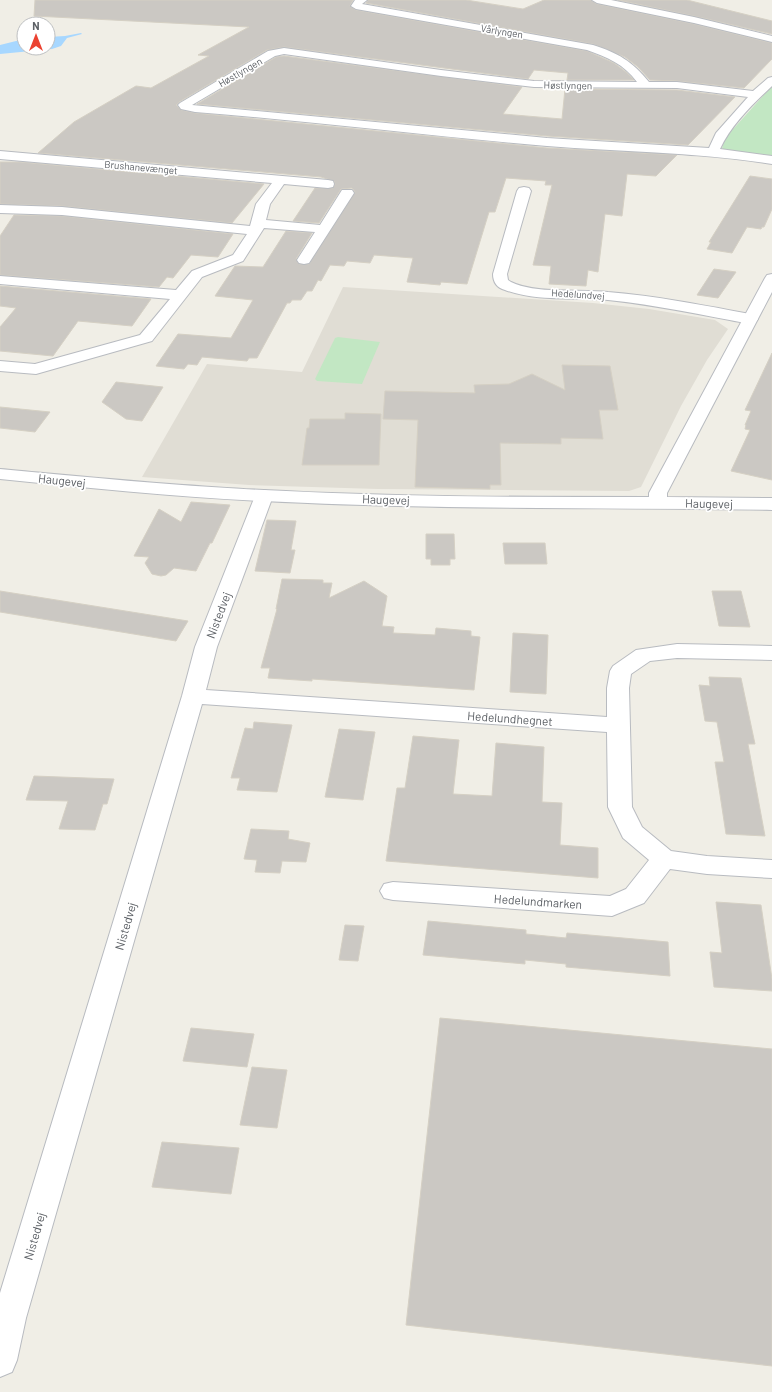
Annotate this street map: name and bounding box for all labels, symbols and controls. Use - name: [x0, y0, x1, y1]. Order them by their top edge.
- north arrow: [16, 16, 56, 56]
- text: N: [32, 19, 40, 32]
- street label: Vårlyngen: [480, 22, 524, 40]
- street label: Høstlyngen: [216, 55, 264, 89]
- street label: Høstlyngen: [544, 79, 592, 91]
- street label: Brushanevænget: [104, 158, 179, 176]
- street label: Hedelundvej: [551, 286, 605, 302]
- street label: Haugevej: [37, 471, 87, 489]
- street label: Haugevej: [362, 491, 410, 507]
- street label: Haugevej: [685, 496, 733, 510]
- street label: Nistedvej: [203, 590, 233, 640]
- street label: Hedelundhegnet: [467, 708, 553, 728]
- street label: Hedelundmarken: [493, 891, 583, 911]
- street label: Nistedvej: [112, 901, 138, 951]
- street label: Nistedvej: [21, 1211, 47, 1261]

